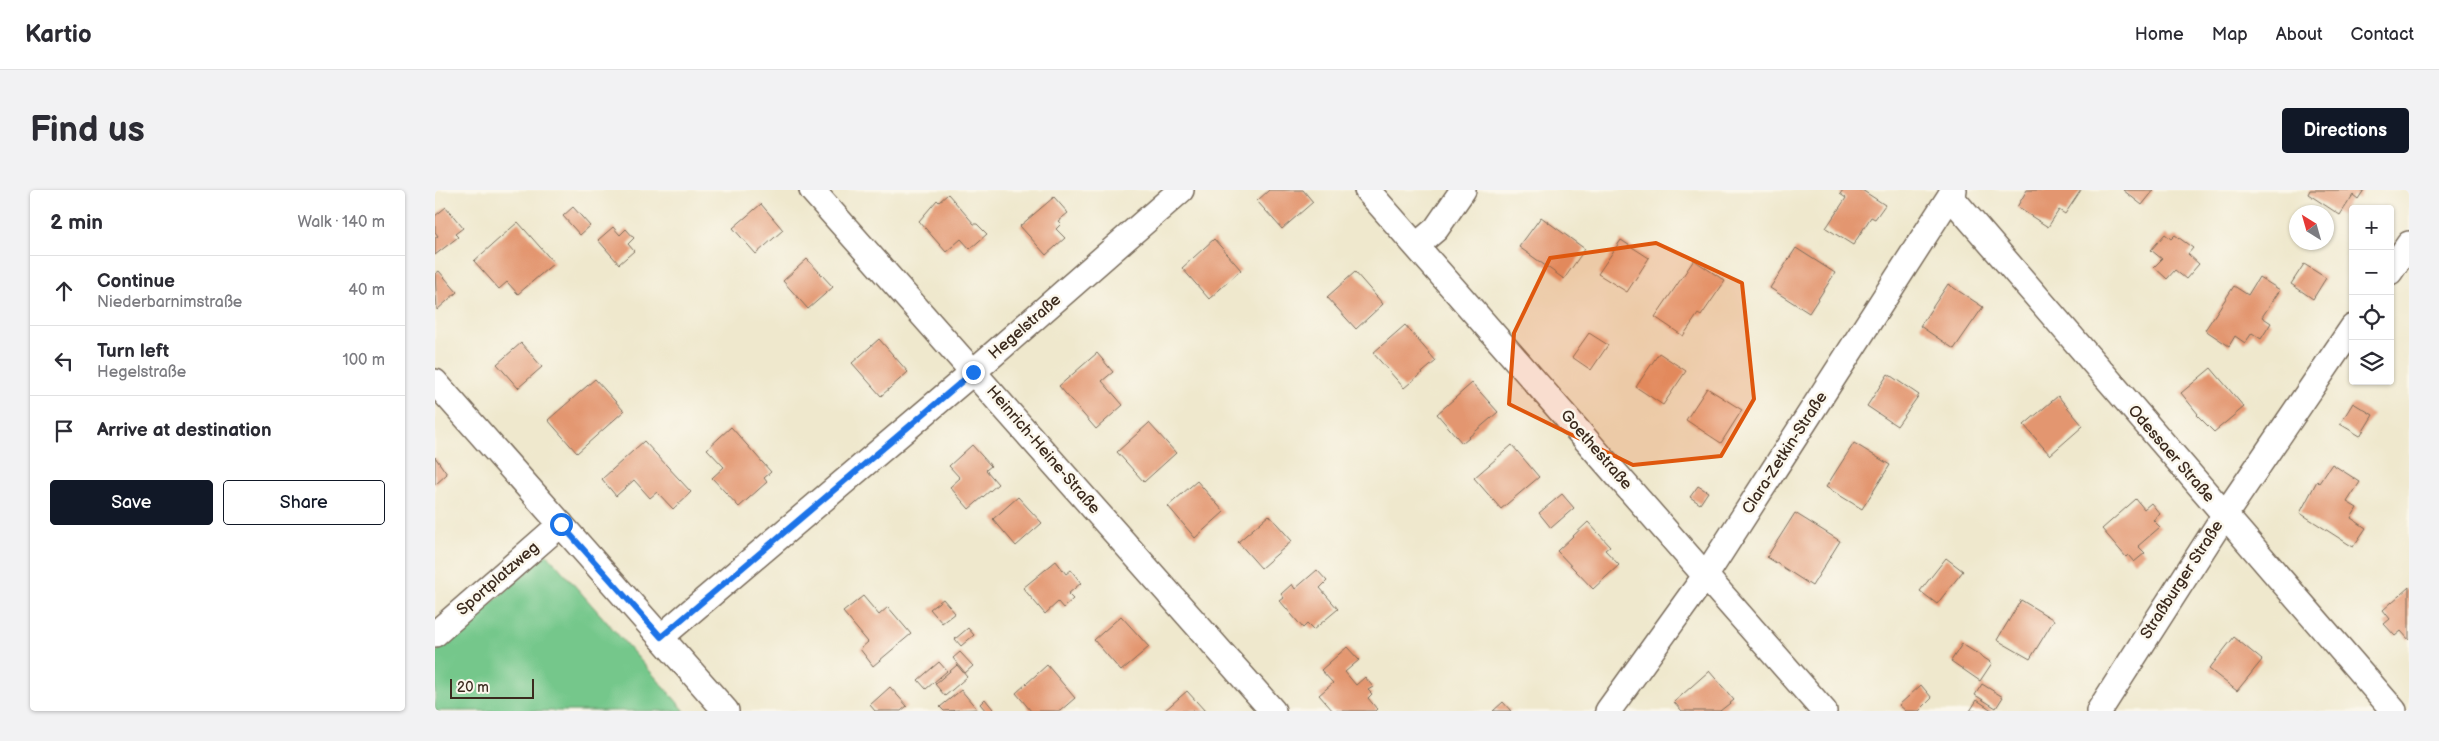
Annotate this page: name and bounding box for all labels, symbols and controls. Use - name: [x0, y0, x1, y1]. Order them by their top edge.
- text: Kartio: [25, 20, 92, 49]
- text: Home: [2135, 24, 2184, 45]
- text: Map: [2212, 24, 2248, 45]
- text: About: [2276, 24, 2323, 45]
- text: Contact: [2351, 24, 2414, 45]
- button: Directions: [2282, 108, 2409, 153]
- text: Find us: [30, 109, 145, 152]
- north arrow: [2289, 205, 2334, 250]
- map controls: [2349, 205, 2394, 385]
- button: +: [2349, 205, 2394, 250]
- text: 2 min: [50, 210, 103, 235]
- text: Walk · 140 m: [298, 213, 385, 232]
- button: −: [2349, 250, 2394, 295]
- text: Continue: [97, 270, 175, 293]
- icon: ahead: [50, 277, 78, 305]
- text: 40 m: [348, 281, 385, 300]
- street label: Hegelstraße: [985, 290, 1065, 363]
- text: Niederbarnimstraße: [97, 293, 242, 312]
- button: locate: [2349, 295, 2394, 340]
- text: Turn left: [97, 340, 169, 363]
- button: layers: [2349, 340, 2394, 385]
- icon: left: [50, 347, 78, 375]
- text: 100 m: [342, 351, 385, 370]
- route end: [962, 361, 985, 384]
- text: Hegelstraße: [97, 363, 186, 382]
- street label: Heinrich-Heine-Straße: [982, 382, 1104, 518]
- street label: Clara-Zetkin-Straße: [1738, 388, 1832, 518]
- street label: Odessaer Straße: [2124, 402, 2219, 507]
- street label: Goethestraße: [1556, 406, 1636, 494]
- icon: arrive: [50, 417, 78, 445]
- text: Arrive at destination: [97, 419, 272, 442]
- button: Save: [50, 480, 213, 525]
- button: Share: [223, 480, 385, 525]
- route start: [550, 513, 573, 536]
- street label: Straßburger Straße: [2137, 517, 2228, 643]
- street label: Sportplatzweg: [453, 538, 543, 620]
- scale bar: [450, 676, 534, 699]
- text: 20 m: [457, 679, 489, 696]

